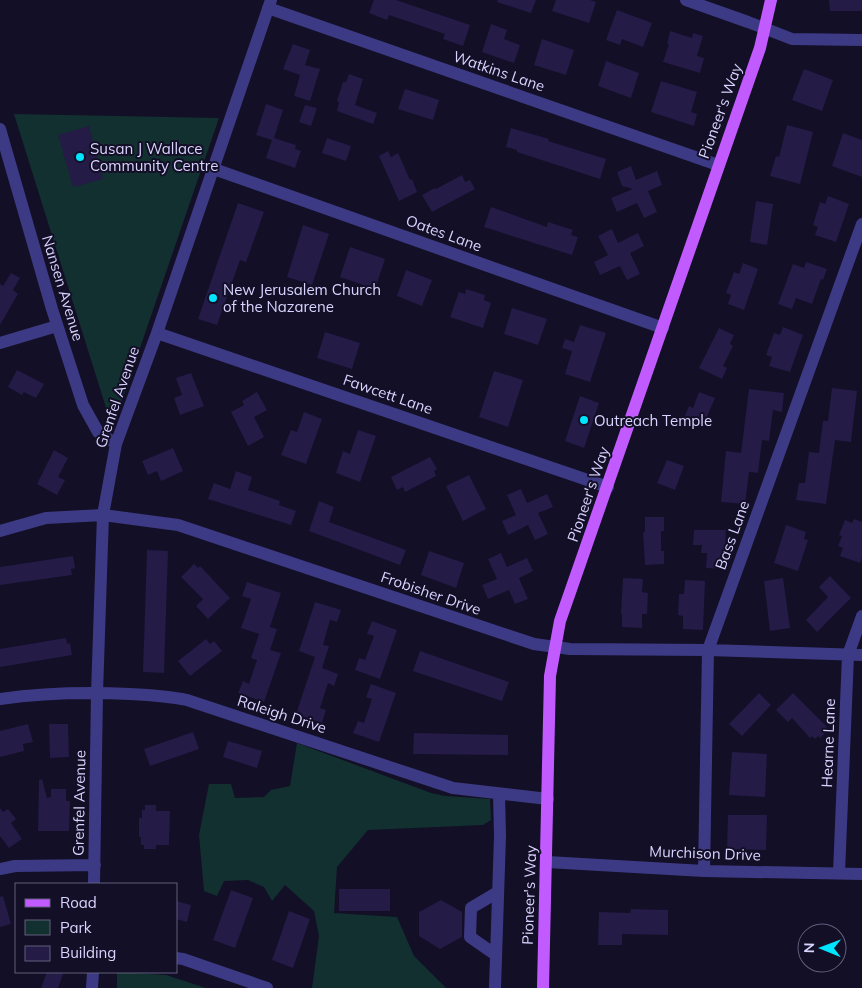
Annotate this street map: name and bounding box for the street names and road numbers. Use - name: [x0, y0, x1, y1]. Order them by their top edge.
- street label: Watkins Lane: [451, 46, 547, 96]
- street label: Pioneer's Way: [694, 61, 746, 161]
- street label: Oates Lane: [403, 210, 485, 256]
- street label: Nansen Avenue: [38, 233, 88, 343]
- street label: Grenfel Avenue: [91, 344, 143, 450]
- street label: Fawcett Lane: [341, 370, 435, 418]
- street label: Pioneer's Way: [563, 444, 613, 544]
- street label: Bass Lane: [711, 498, 753, 572]
- street label: Frobisher Drive: [378, 567, 484, 619]
- street label: Raleigh Drive: [235, 691, 329, 737]
- street label: Hearne Lane: [817, 698, 839, 788]
- street label: Grenfel Avenue: [69, 750, 89, 856]
- street label: Murchison Drive: [649, 842, 761, 864]
- street label: Pioneer's Way: [518, 845, 540, 945]

